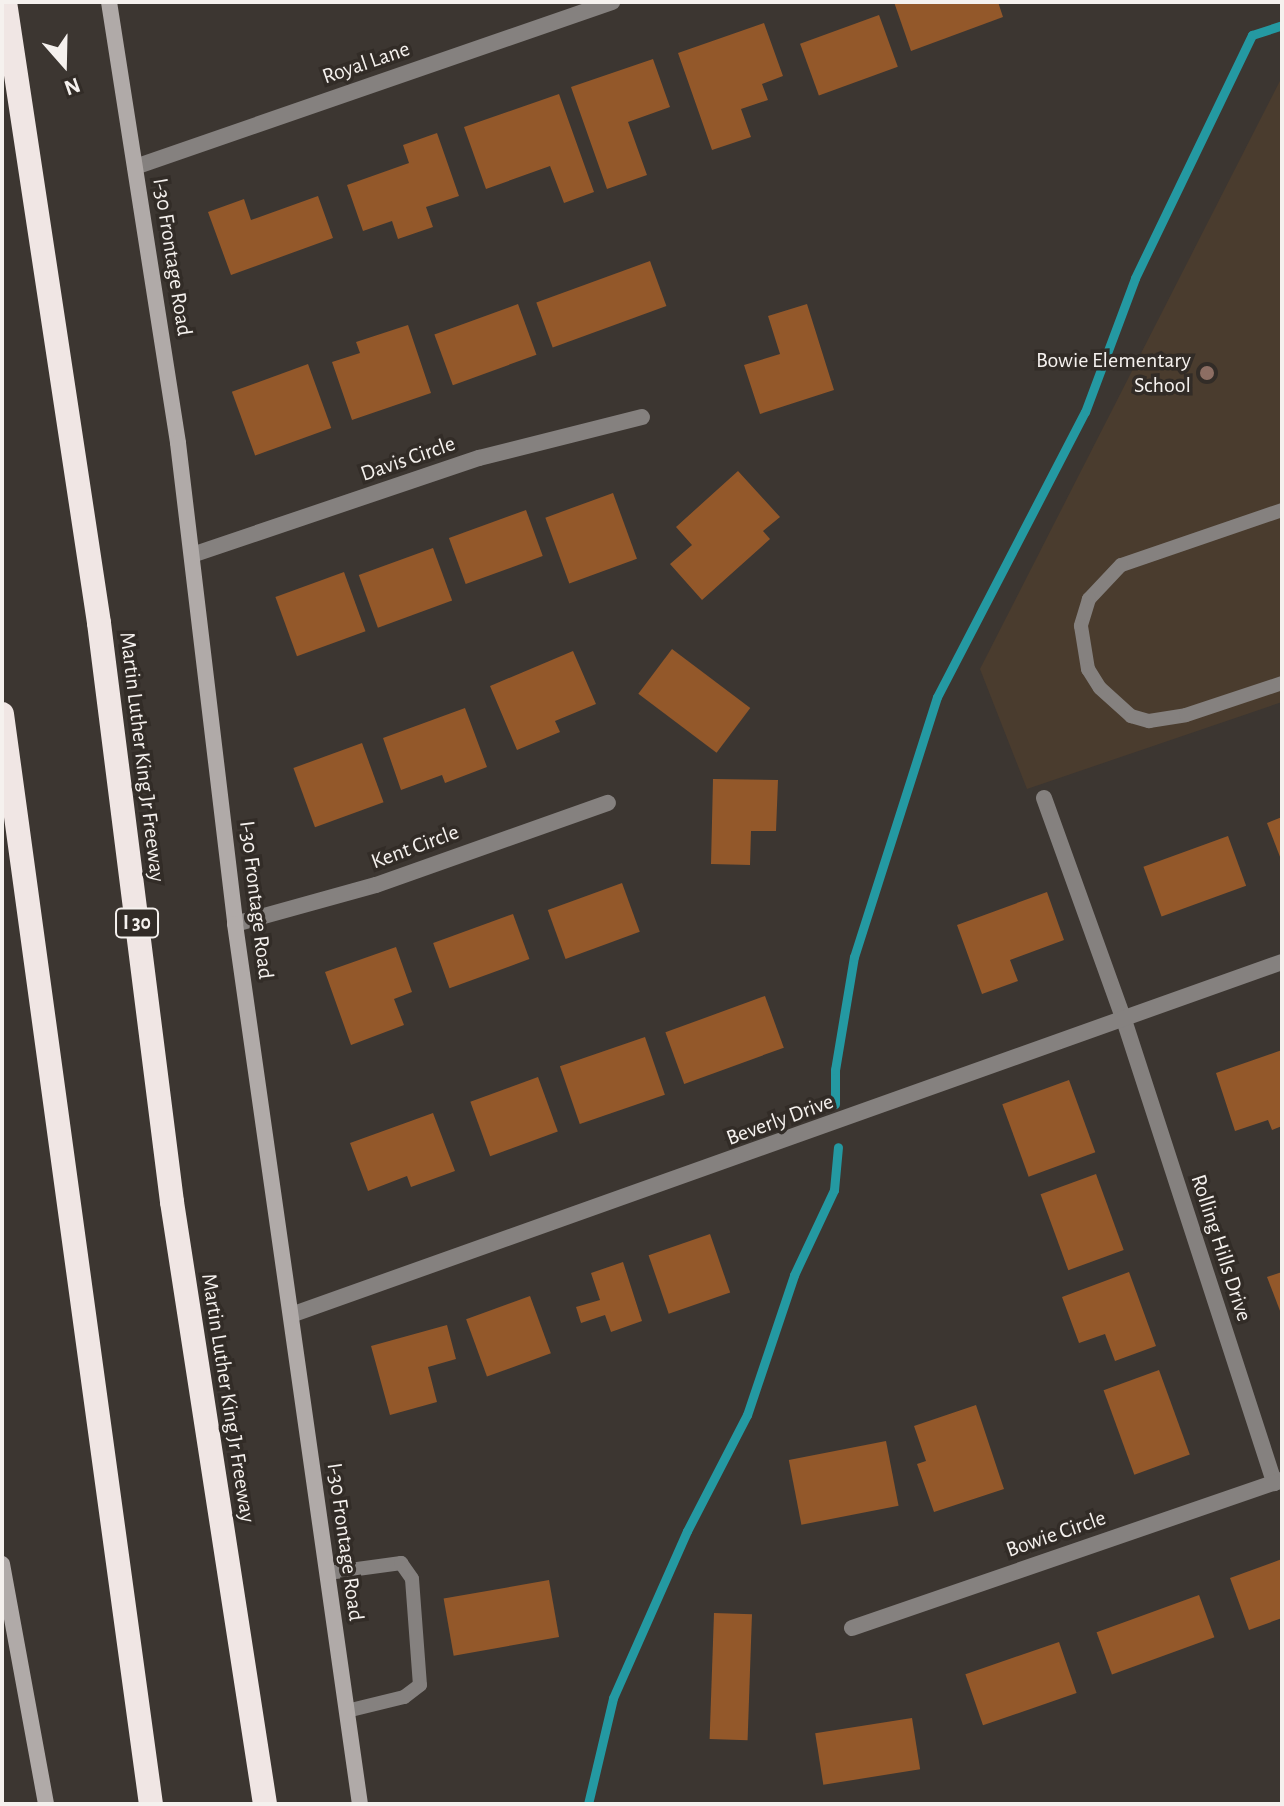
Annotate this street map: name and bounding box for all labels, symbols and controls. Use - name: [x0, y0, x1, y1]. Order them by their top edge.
- north arrow: [24, 24, 104, 104]
- street label: Royal Lane: [319, 36, 413, 90]
- text: N: [61, 74, 83, 100]
- street label: I-30 Frontage Road: [146, 176, 198, 338]
- place label: Bowie Elementary School: [1036, 347, 1191, 398]
- marker: Bowie Elementary School: [1198, 364, 1216, 382]
- street label: Davis Circle: [357, 431, 459, 487]
- street label: Martin Luther King Jr Freeway: [114, 631, 170, 883]
- street label: I-30 Frontage Road: [233, 819, 279, 981]
- street label: Kent Circle: [367, 819, 463, 875]
- road number: I 30: [115, 907, 159, 939]
- street label: Beverly Drive: [723, 1088, 837, 1152]
- street label: Rolling Hills Drive: [1185, 1171, 1257, 1325]
- street label: Martin Luther King Jr Freeway: [195, 1272, 261, 1524]
- street label: I-30 Frontage Road: [321, 1461, 369, 1623]
- street label: Bowie Circle: [1003, 1505, 1109, 1563]

